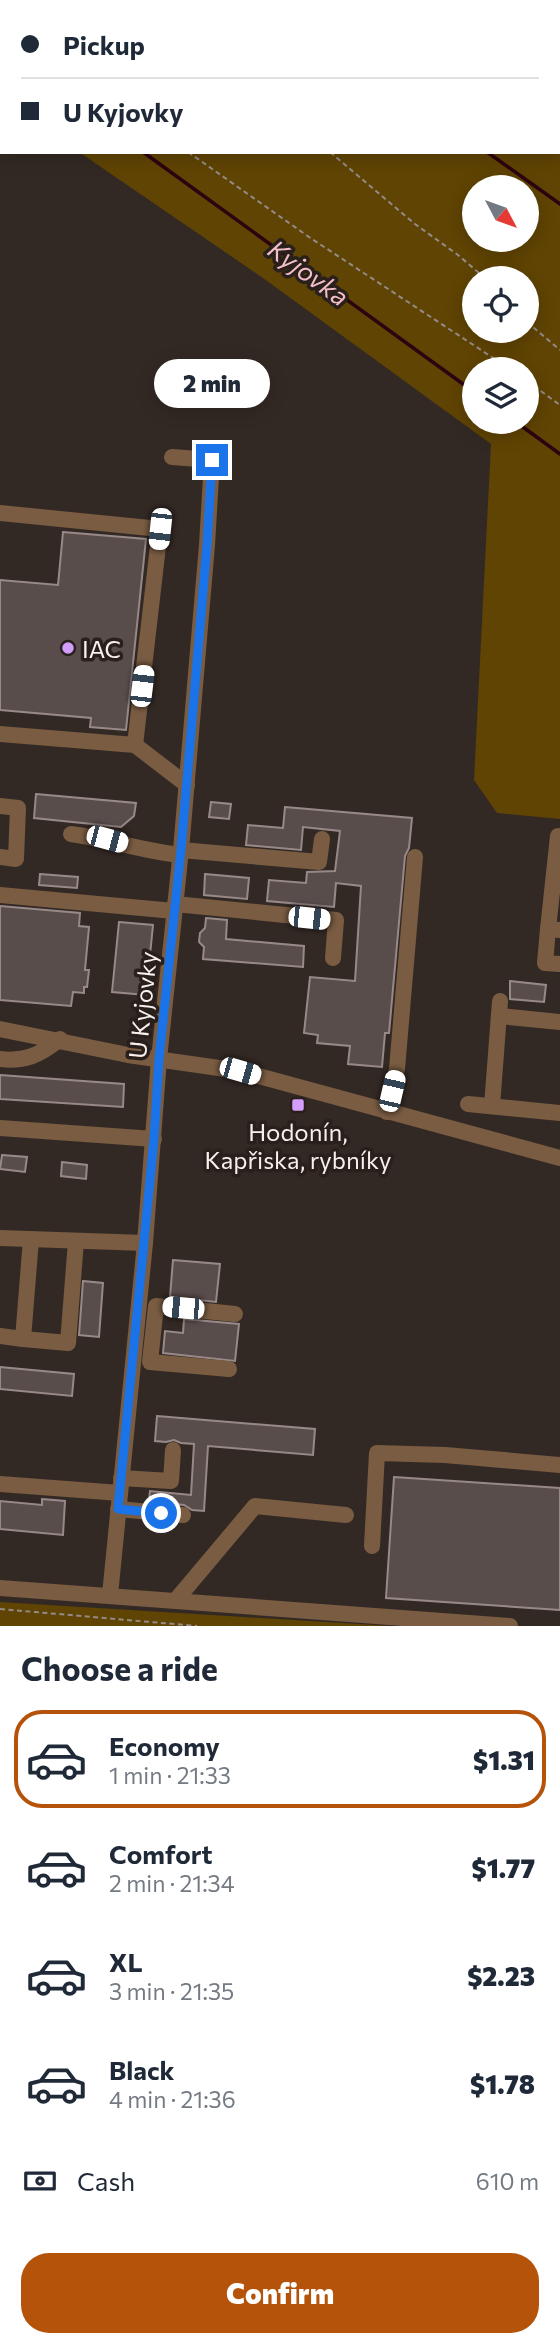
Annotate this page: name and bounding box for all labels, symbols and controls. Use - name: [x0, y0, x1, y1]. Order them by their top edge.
- text: Pickup: [63, 29, 145, 60]
- text: U Kyjovky: [63, 96, 184, 127]
- north arrow: [462, 175, 539, 252]
- map controls: [462, 175, 539, 434]
- water label: Kyjovka: [263, 232, 355, 312]
- button: locate: [462, 266, 539, 343]
- button: layers: [462, 357, 539, 434]
- callout: 2 min: [154, 358, 270, 407]
- text: 2 min: [183, 369, 241, 397]
- route end: [196, 444, 228, 476]
- car: [148, 507, 173, 551]
- place label: IAC: [82, 634, 121, 663]
- marker: IAC: [60, 640, 76, 656]
- car: [130, 664, 155, 708]
- car: [84, 823, 131, 855]
- car: [288, 905, 331, 931]
- street label: U Kyjovky: [122, 950, 162, 1060]
- car: [217, 1055, 264, 1087]
- car: [378, 1068, 407, 1114]
- marker: Hodonín, Kapřiska, rybníky: [290, 1097, 306, 1113]
- place label: Hodonín, Kapřiska, rybníky: [205, 1117, 391, 1174]
- car: [162, 1296, 205, 1320]
- route start: [145, 1497, 177, 1529]
- text: Choose a ride: [21, 1648, 218, 1688]
- icon: car: [25, 1728, 88, 1791]
- text: Economy: [109, 1730, 220, 1761]
- text: $1.31: [473, 1744, 535, 1775]
- text: 1 min · 21:33: [109, 1761, 231, 1789]
- icon: car: [25, 1836, 88, 1899]
- text: Comfort: [109, 1838, 212, 1869]
- text: $1.77: [472, 1852, 535, 1883]
- text: 2 min · 21:34: [109, 1869, 235, 1897]
- icon: car: [25, 1944, 88, 2007]
- text: XL: [109, 1946, 143, 1977]
- text: $2.23: [467, 1960, 535, 1991]
- text: 3 min · 21:35: [109, 1977, 234, 2005]
- icon: car: [25, 2052, 88, 2115]
- text: Black: [109, 2054, 175, 2085]
- text: $1.78: [470, 2068, 535, 2099]
- text: 4 min · 21:36: [109, 2085, 236, 2113]
- icon: cash: [21, 2162, 59, 2200]
- text: Cash: [77, 2165, 135, 2196]
- text: 610 m: [476, 2167, 539, 2195]
- button: Confirm: [21, 2253, 539, 2333]

